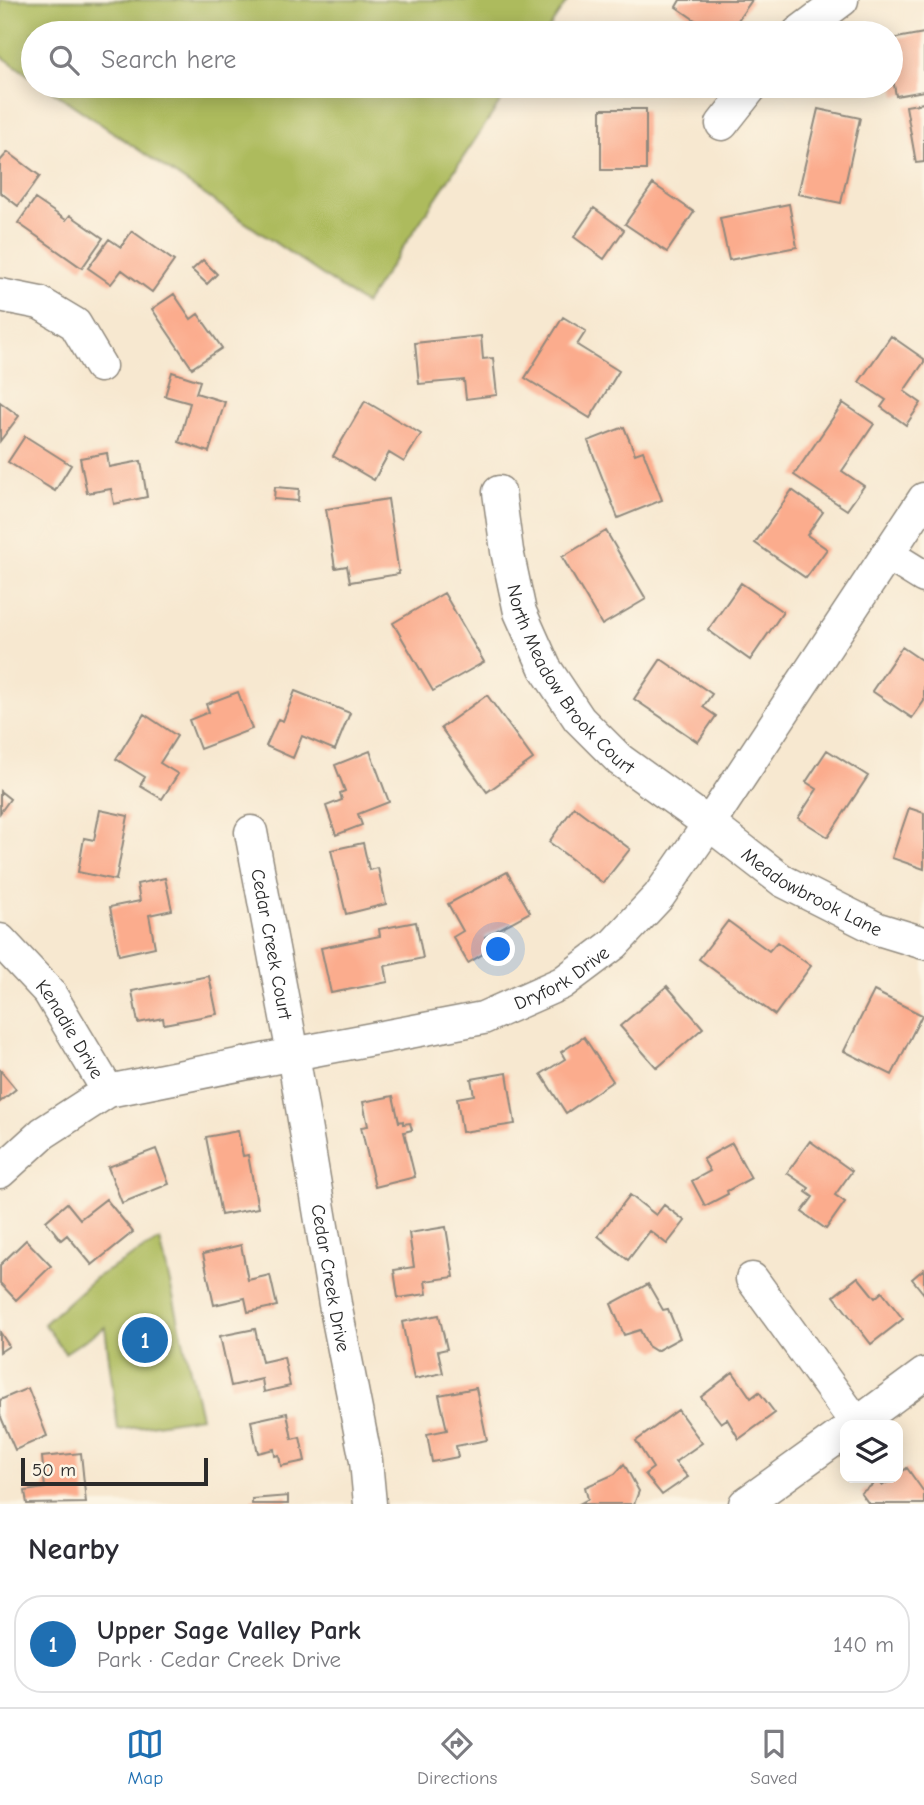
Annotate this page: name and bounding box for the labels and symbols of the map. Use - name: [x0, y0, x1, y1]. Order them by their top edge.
- street label: North Meadow Brook Court: [502, 582, 639, 779]
- street label: Meadowbrook Lane: [737, 843, 886, 941]
- street label: Cedar Creek Court: [246, 867, 296, 1022]
- your location: [481, 932, 515, 966]
- street label: Dryfork Drive: [511, 942, 614, 1015]
- street label: Kenadie Drive: [31, 975, 108, 1083]
- street label: Cedar Creek Drive: [306, 1203, 354, 1354]
- pin: 1: [122, 1314, 168, 1366]
- scale bar: [21, 1455, 208, 1487]

